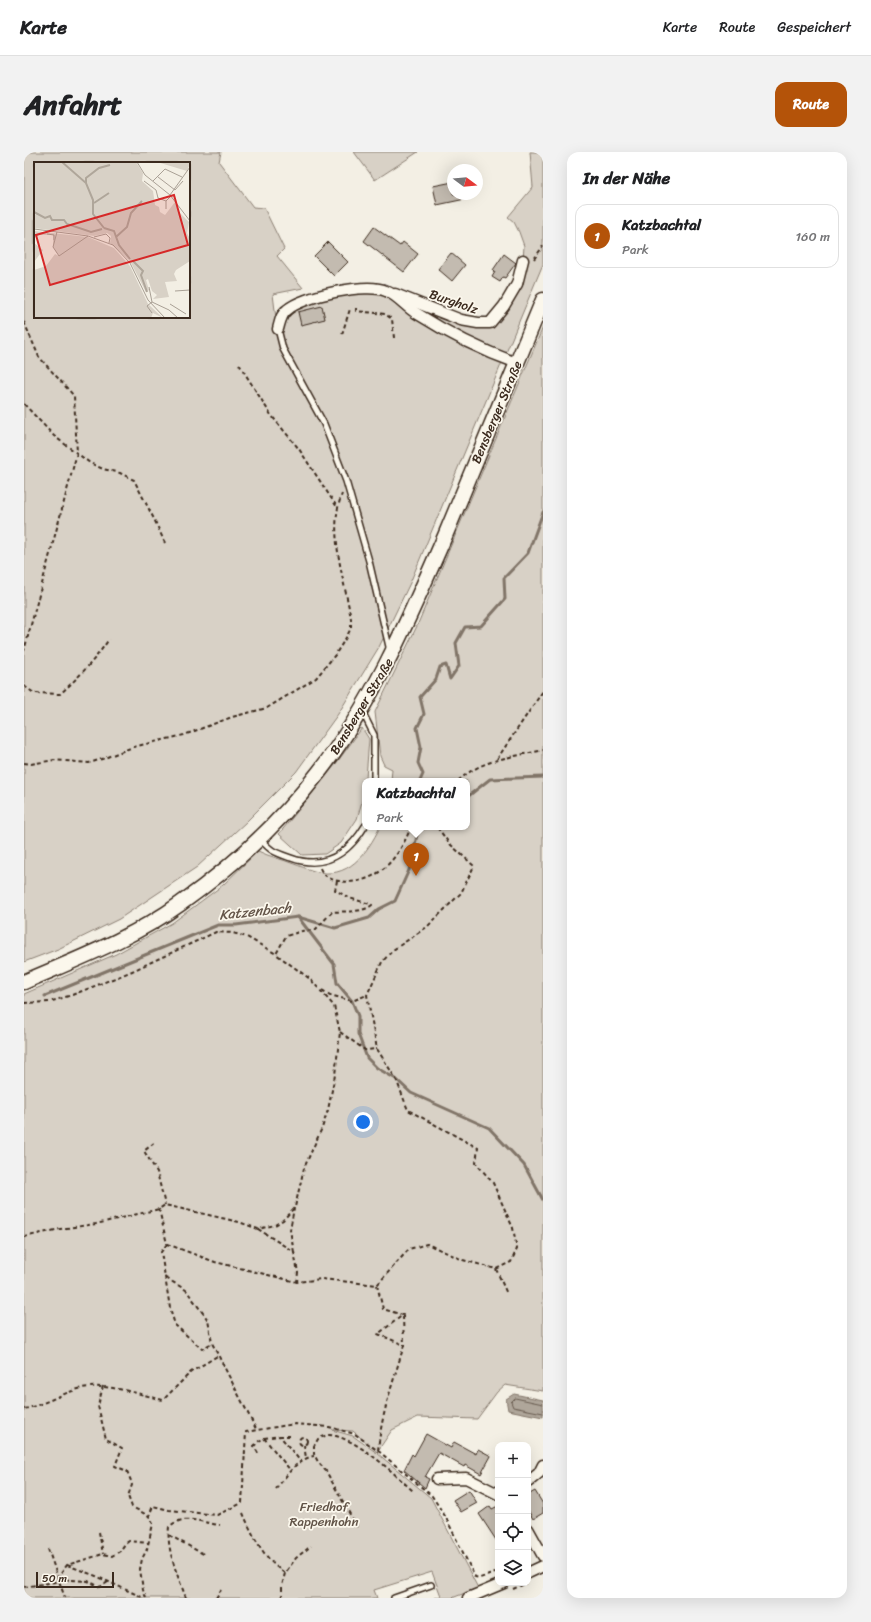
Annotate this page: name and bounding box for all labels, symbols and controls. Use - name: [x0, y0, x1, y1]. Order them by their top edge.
- text: Karte: [20, 11, 67, 44]
- text: Karte: [663, 15, 697, 40]
- text: Route: [719, 15, 755, 40]
- text: Gespeichert: [777, 15, 851, 40]
- text: Anfahrt: [24, 80, 122, 129]
- button: Route: [775, 82, 847, 127]
- inset map: [34, 162, 190, 318]
- text: In der Nähe: [583, 163, 670, 193]
- north arrow: [447, 164, 483, 200]
- text: Katzbachtal: [622, 212, 701, 238]
- text: 1: [594, 225, 600, 248]
- text: 160 m: [795, 225, 830, 248]
- text: Park: [622, 238, 649, 261]
- street label: Burgholz: [426, 282, 482, 321]
- street label: Bensberger Straße: [464, 357, 529, 467]
- street label: Bensberger Straße: [323, 653, 400, 759]
- popup: [362, 778, 470, 830]
- text: Katzbachtal: [376, 780, 456, 806]
- text: Park: [376, 806, 403, 829]
- pin: 1: [403, 843, 429, 876]
- water label: Katzenbach: [218, 895, 294, 928]
- your location: [353, 1112, 373, 1132]
- map controls: [495, 1442, 531, 1586]
- button: +: [495, 1442, 531, 1478]
- button: −: [495, 1478, 531, 1514]
- park label: Friedhof Rappenhohn: [289, 1495, 359, 1533]
- button: locate: [495, 1514, 531, 1550]
- button: layers: [495, 1550, 531, 1586]
- text: 50 m: [42, 1569, 67, 1588]
- scale bar: [36, 1570, 114, 1589]

